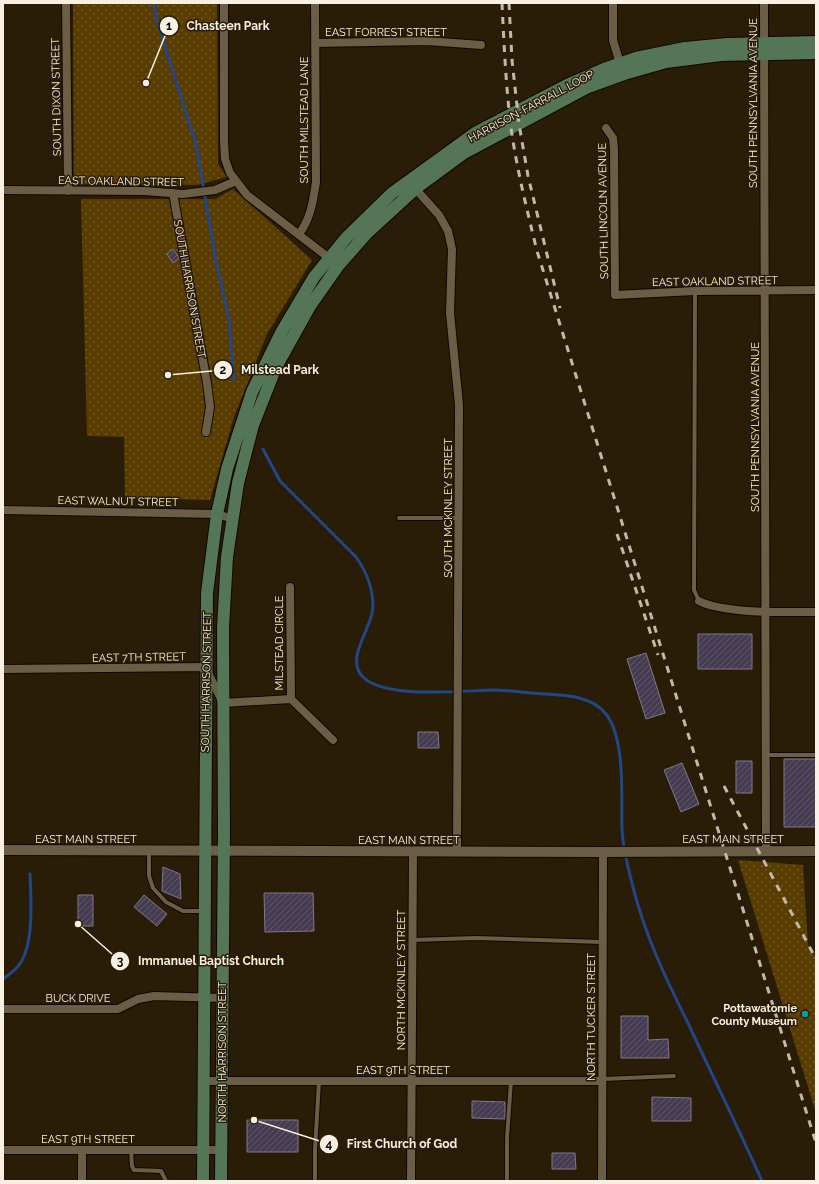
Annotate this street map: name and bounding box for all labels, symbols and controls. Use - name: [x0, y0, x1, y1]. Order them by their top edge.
- callout: Chasteen Park: [159, 14, 278, 38]
- street label: SOUTH PENNSYLVANIA AVENUE: [747, 18, 760, 188]
- text: 1: [166, 19, 172, 33]
- text: Chasteen Park: [187, 19, 270, 33]
- street label: EAST FORREST STREET: [325, 26, 447, 39]
- street label: SOUTH DIXON STREET: [49, 37, 64, 156]
- street label: SOUTH MILSTEAD LANE: [298, 56, 311, 183]
- street label: HARRISON-FARRALL LOOP: [466, 68, 596, 145]
- street label: SOUTH LINCOLN AVENUE: [596, 143, 611, 279]
- street label: EAST OAKLAND STREET: [58, 174, 184, 189]
- street label: SOUTH HARRISON STREET: [171, 219, 208, 360]
- street label: EAST OAKLAND STREET: [652, 274, 778, 289]
- street label: SOUTH PENNSYLVANIA AVENUE: [749, 342, 762, 512]
- callout: Milstead Park: [213, 358, 327, 382]
- text: 2: [220, 363, 227, 377]
- text: Milstead Park: [241, 363, 319, 377]
- street label: SOUTH MCKINLEY STREET: [442, 438, 455, 578]
- street label: EAST WALNUT STREET: [57, 494, 179, 509]
- street label: MILSTEAD CIRCLE: [273, 595, 286, 691]
- street label: SOUTH HARRISON STREET: [199, 611, 214, 752]
- street label: EAST 7TH STREET: [92, 650, 186, 665]
- street label: EAST MAIN STREET: [35, 833, 137, 846]
- street label: EAST MAIN STREET: [682, 833, 784, 846]
- street label: EAST MAIN STREET: [358, 834, 460, 847]
- street label: NORTH MCKINLEY STREET: [395, 910, 408, 1050]
- callout: Immanuel Baptist Church: [110, 949, 293, 973]
- street label: NORTH TUCKER STREET: [585, 953, 598, 1081]
- text: 3: [117, 954, 124, 968]
- text: Immanuel Baptist Church: [138, 954, 284, 968]
- street label: NORTH HARRISON STREET: [216, 981, 229, 1123]
- street label: BUCK DRIVE: [46, 992, 111, 1005]
- place label: Pottawatomie County Museum: [711, 1002, 797, 1028]
- marker: Pottawatomie County Museum: [800, 1009, 810, 1019]
- street label: EAST 9TH STREET: [356, 1064, 450, 1077]
- callout: First Church of God: [319, 1132, 466, 1156]
- street label: EAST 9TH STREET: [41, 1133, 135, 1146]
- text: 4: [326, 1137, 333, 1151]
- text: First Church of God: [347, 1137, 457, 1151]

